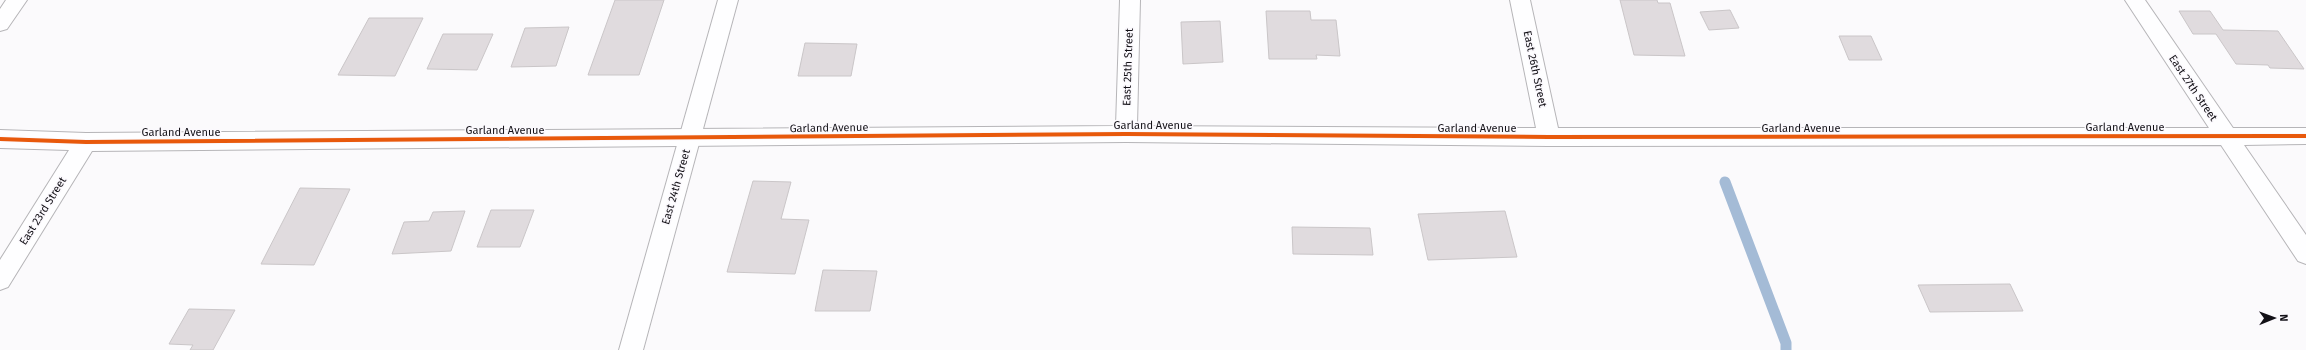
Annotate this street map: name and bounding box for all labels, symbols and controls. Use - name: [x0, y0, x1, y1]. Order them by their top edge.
- street label: East 25th Street: [1120, 28, 1136, 106]
- street label: East 26th Street: [1521, 29, 1549, 109]
- street label: East 27th Street: [2166, 52, 2220, 124]
- street label: Garland Avenue: [1114, 119, 1192, 132]
- street label: Garland Avenue: [790, 121, 868, 135]
- street label: Garland Avenue: [2086, 121, 2164, 134]
- street label: Garland Avenue: [1438, 122, 1516, 135]
- street label: Garland Avenue: [1762, 122, 1840, 135]
- street label: Garland Avenue: [466, 124, 544, 137]
- street label: Garland Avenue: [142, 126, 220, 139]
- street label: East 24th Street: [659, 148, 693, 226]
- street label: East 23rd Street: [17, 175, 69, 247]
- north arrow: [2254, 298, 2294, 338]
- text: N: [2277, 314, 2290, 322]

